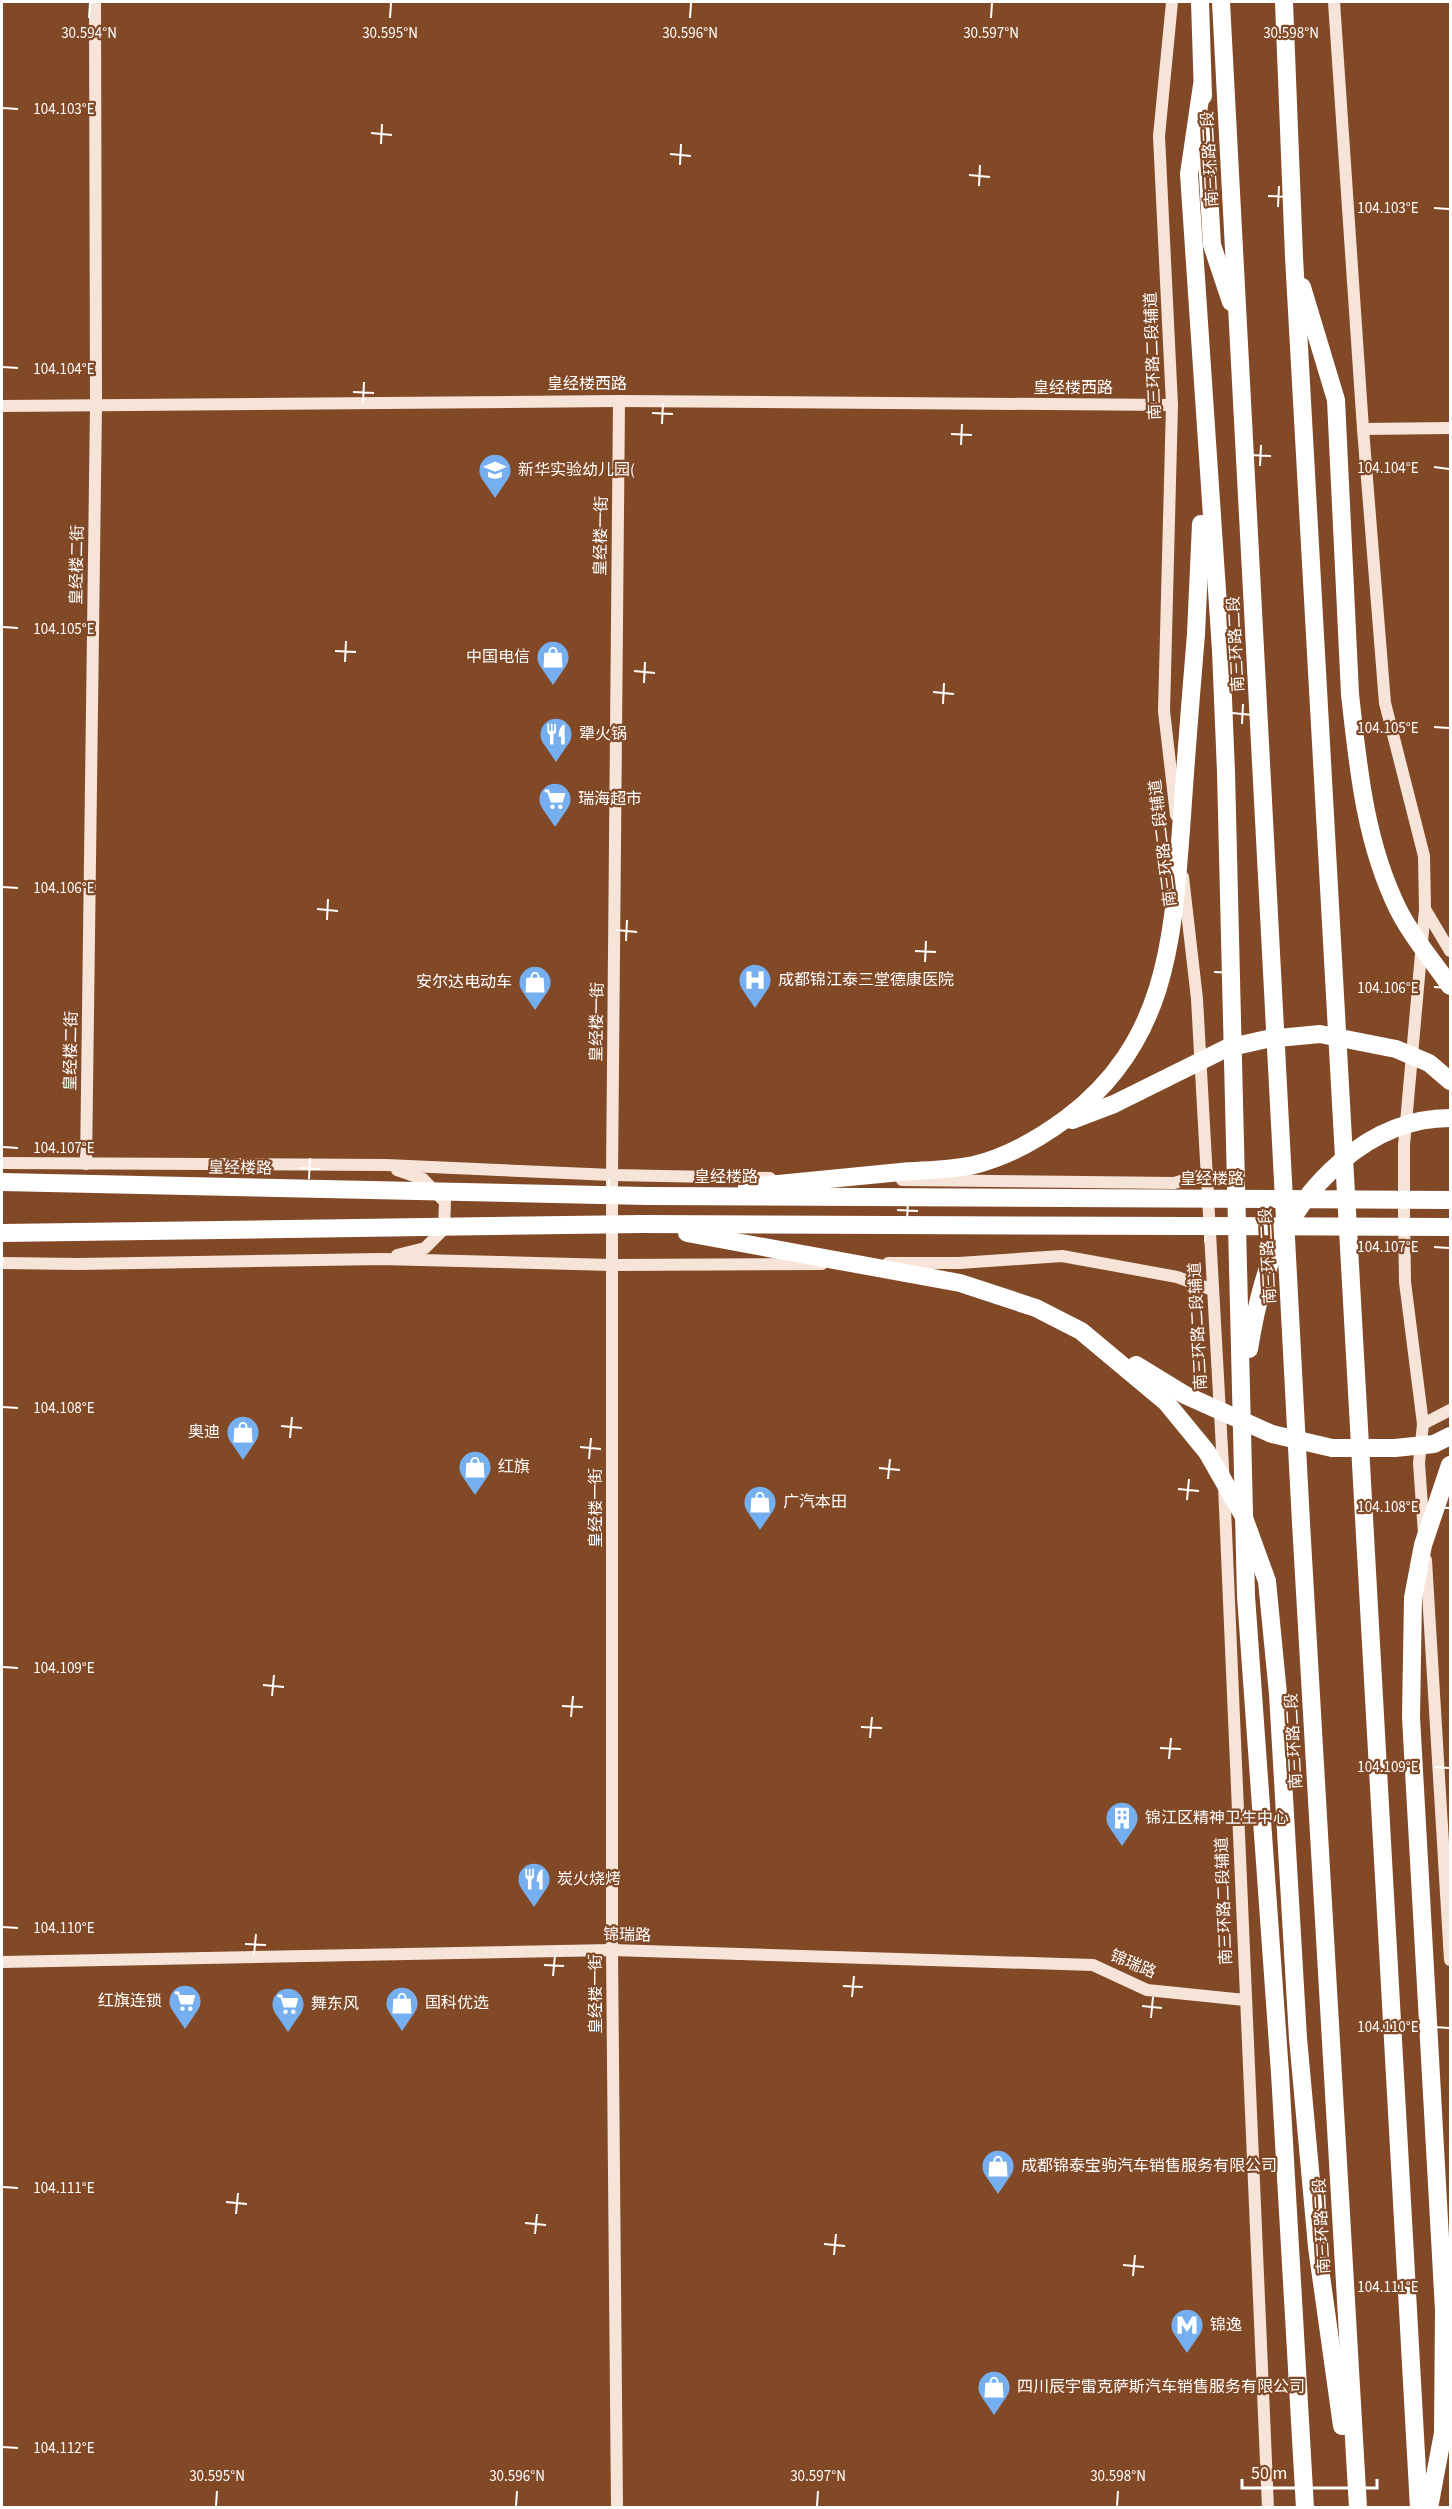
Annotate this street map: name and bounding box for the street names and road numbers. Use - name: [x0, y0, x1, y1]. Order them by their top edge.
- street label: 南三环路二段: [1197, 110, 1223, 208]
- street label: 南三环路二段辅道: [1140, 292, 1166, 420]
- street label: 皇经楼西路: [547, 373, 627, 395]
- street label: 皇经楼西路: [1033, 377, 1113, 399]
- street label: 皇经楼一街: [589, 496, 613, 576]
- street label: 皇经楼二街: [65, 525, 89, 605]
- street label: 南三环路二段: [1223, 595, 1249, 693]
- street label: 南三环路二段辅道: [1144, 778, 1182, 908]
- street label: 皇经楼一街: [585, 982, 609, 1062]
- street label: 皇经楼二街: [59, 1011, 83, 1091]
- street label: 皇经楼路: [208, 1156, 272, 1180]
- street label: 皇经楼路: [694, 1166, 758, 1188]
- street label: 皇经楼路: [1180, 1168, 1244, 1190]
- street label: 南三环路二段: [1255, 1207, 1281, 1305]
- street label: 南三环路二段辅道: [1184, 1262, 1212, 1390]
- street label: 皇经楼一街: [585, 1468, 607, 1548]
- street label: 南三环路二段: [1281, 1692, 1307, 1790]
- street label: 南三环路二段辅道: [1211, 1837, 1237, 1965]
- street label: 锦瑞路: [603, 1924, 651, 1946]
- street label: 锦瑞路: [1107, 1944, 1159, 1984]
- street label: 皇经楼一街: [585, 1954, 607, 2034]
- street label: 南三环路二段: [1309, 2177, 1335, 2275]

